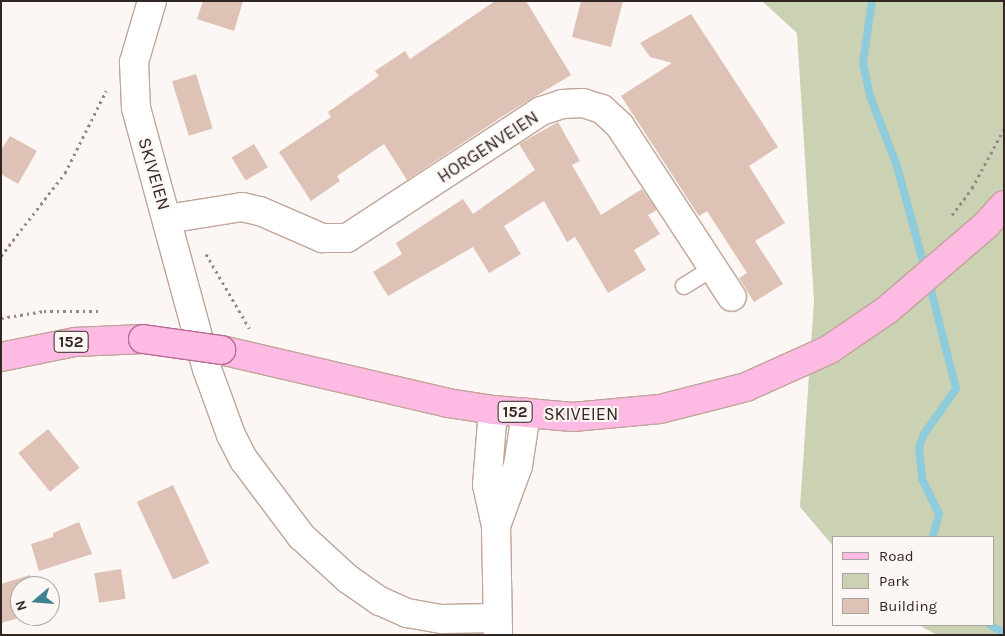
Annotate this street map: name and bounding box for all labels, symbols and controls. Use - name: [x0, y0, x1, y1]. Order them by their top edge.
- street label: HORGENVEIEN: [433, 106, 543, 188]
- street label: SKIVEIEN: [133, 135, 175, 213]
- road number: 152: [54, 328, 88, 356]
- road number: 152: [498, 398, 532, 426]
- street label: SKIVEIEN: [544, 403, 618, 425]
- legend: [832, 536, 995, 626]
- text: Road: [879, 547, 914, 565]
- text: Park: [879, 572, 909, 590]
- north arrow: [10, 576, 60, 626]
- text: Building: [879, 597, 937, 615]
- text: N: [12, 598, 31, 613]

